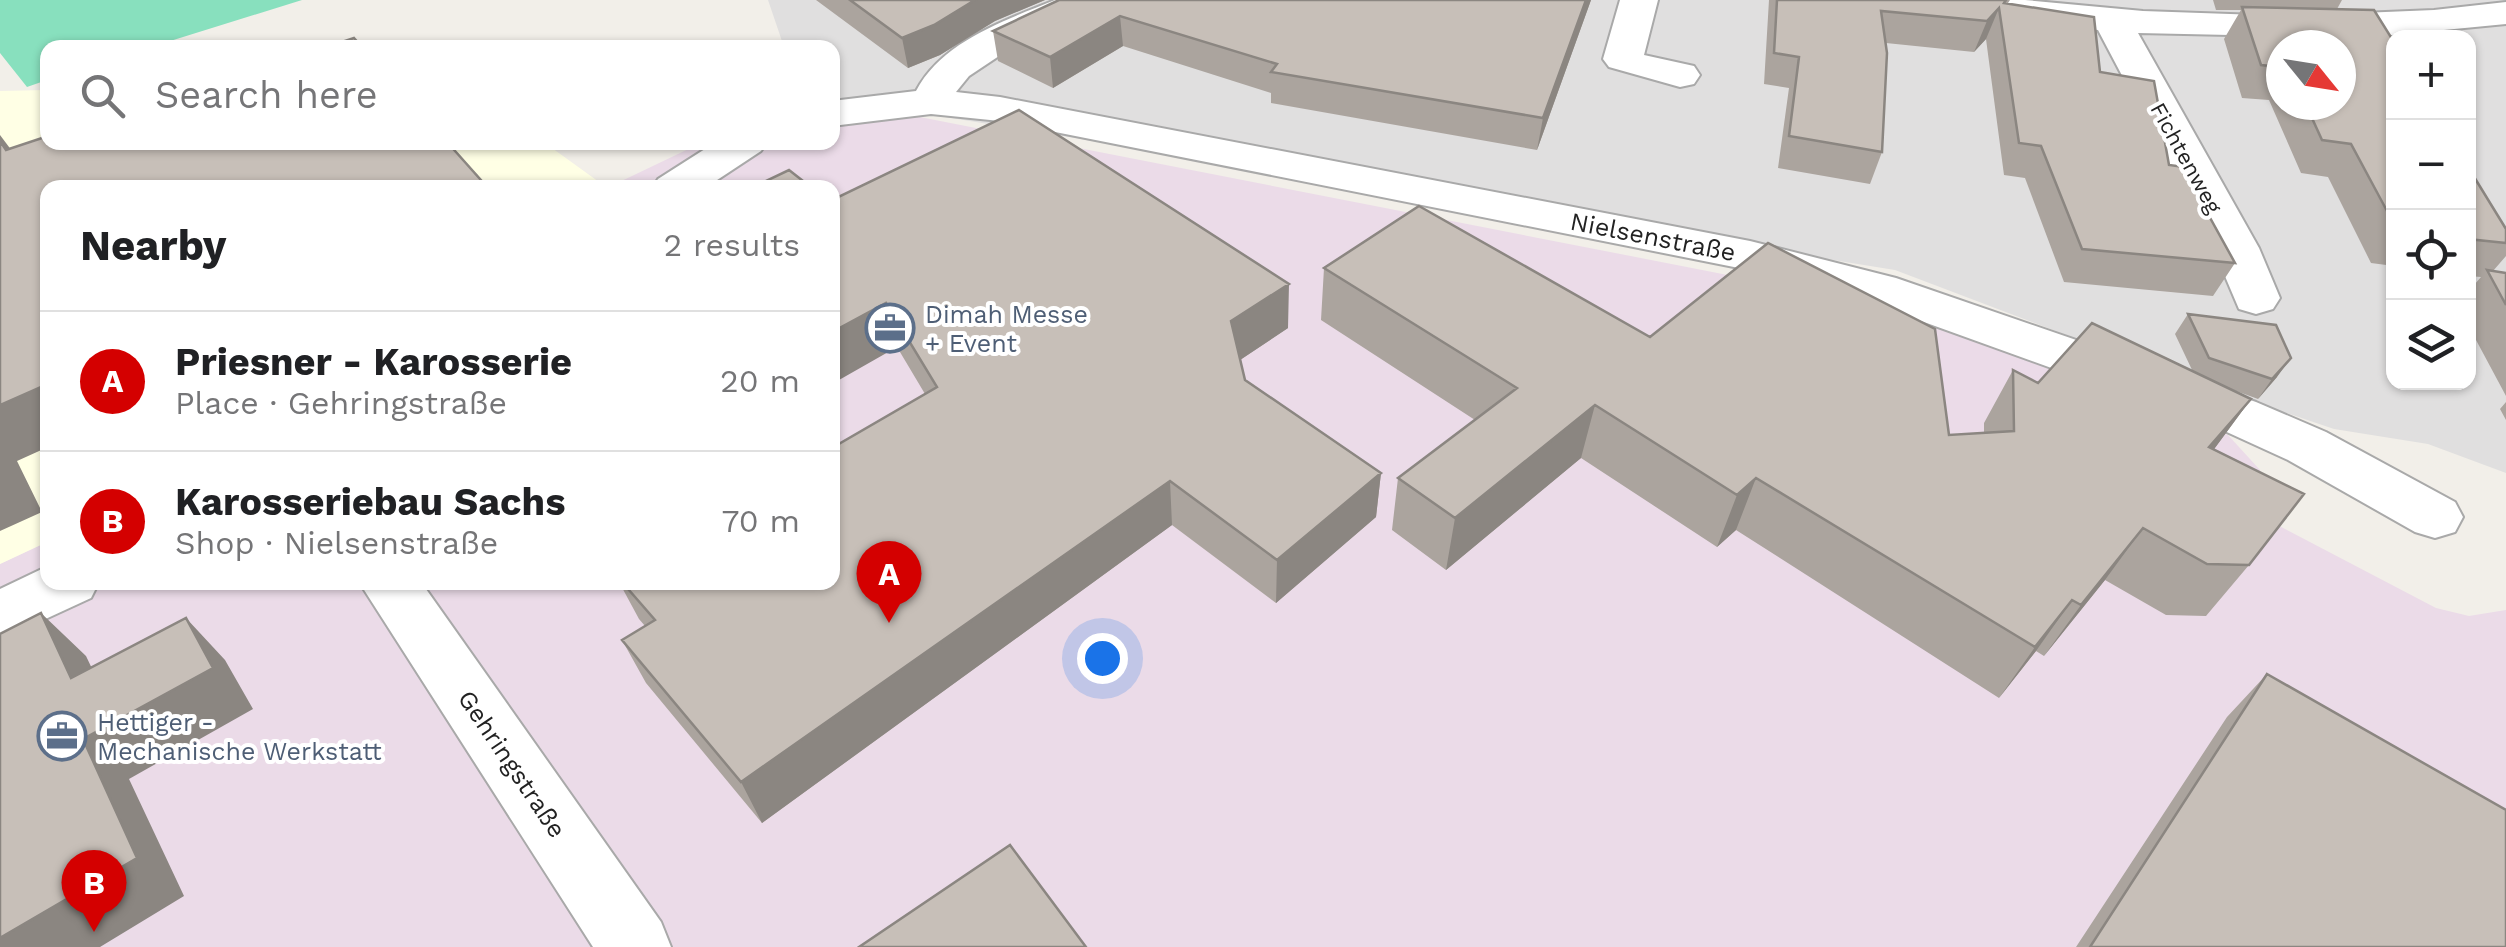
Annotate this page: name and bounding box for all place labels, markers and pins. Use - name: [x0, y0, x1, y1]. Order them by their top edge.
- place label: Dimah Messe + Event: [925, 300, 1088, 358]
- office icon: Dimah Messe + Event: [864, 302, 916, 354]
- pin: A: [856, 540, 922, 623]
- place label: Hettiger - Mechanische Werkstatt: [97, 708, 382, 766]
- office icon: Hettiger - Mechanische Werkstatt: [36, 710, 88, 762]
- pin: B: [62, 850, 126, 932]

